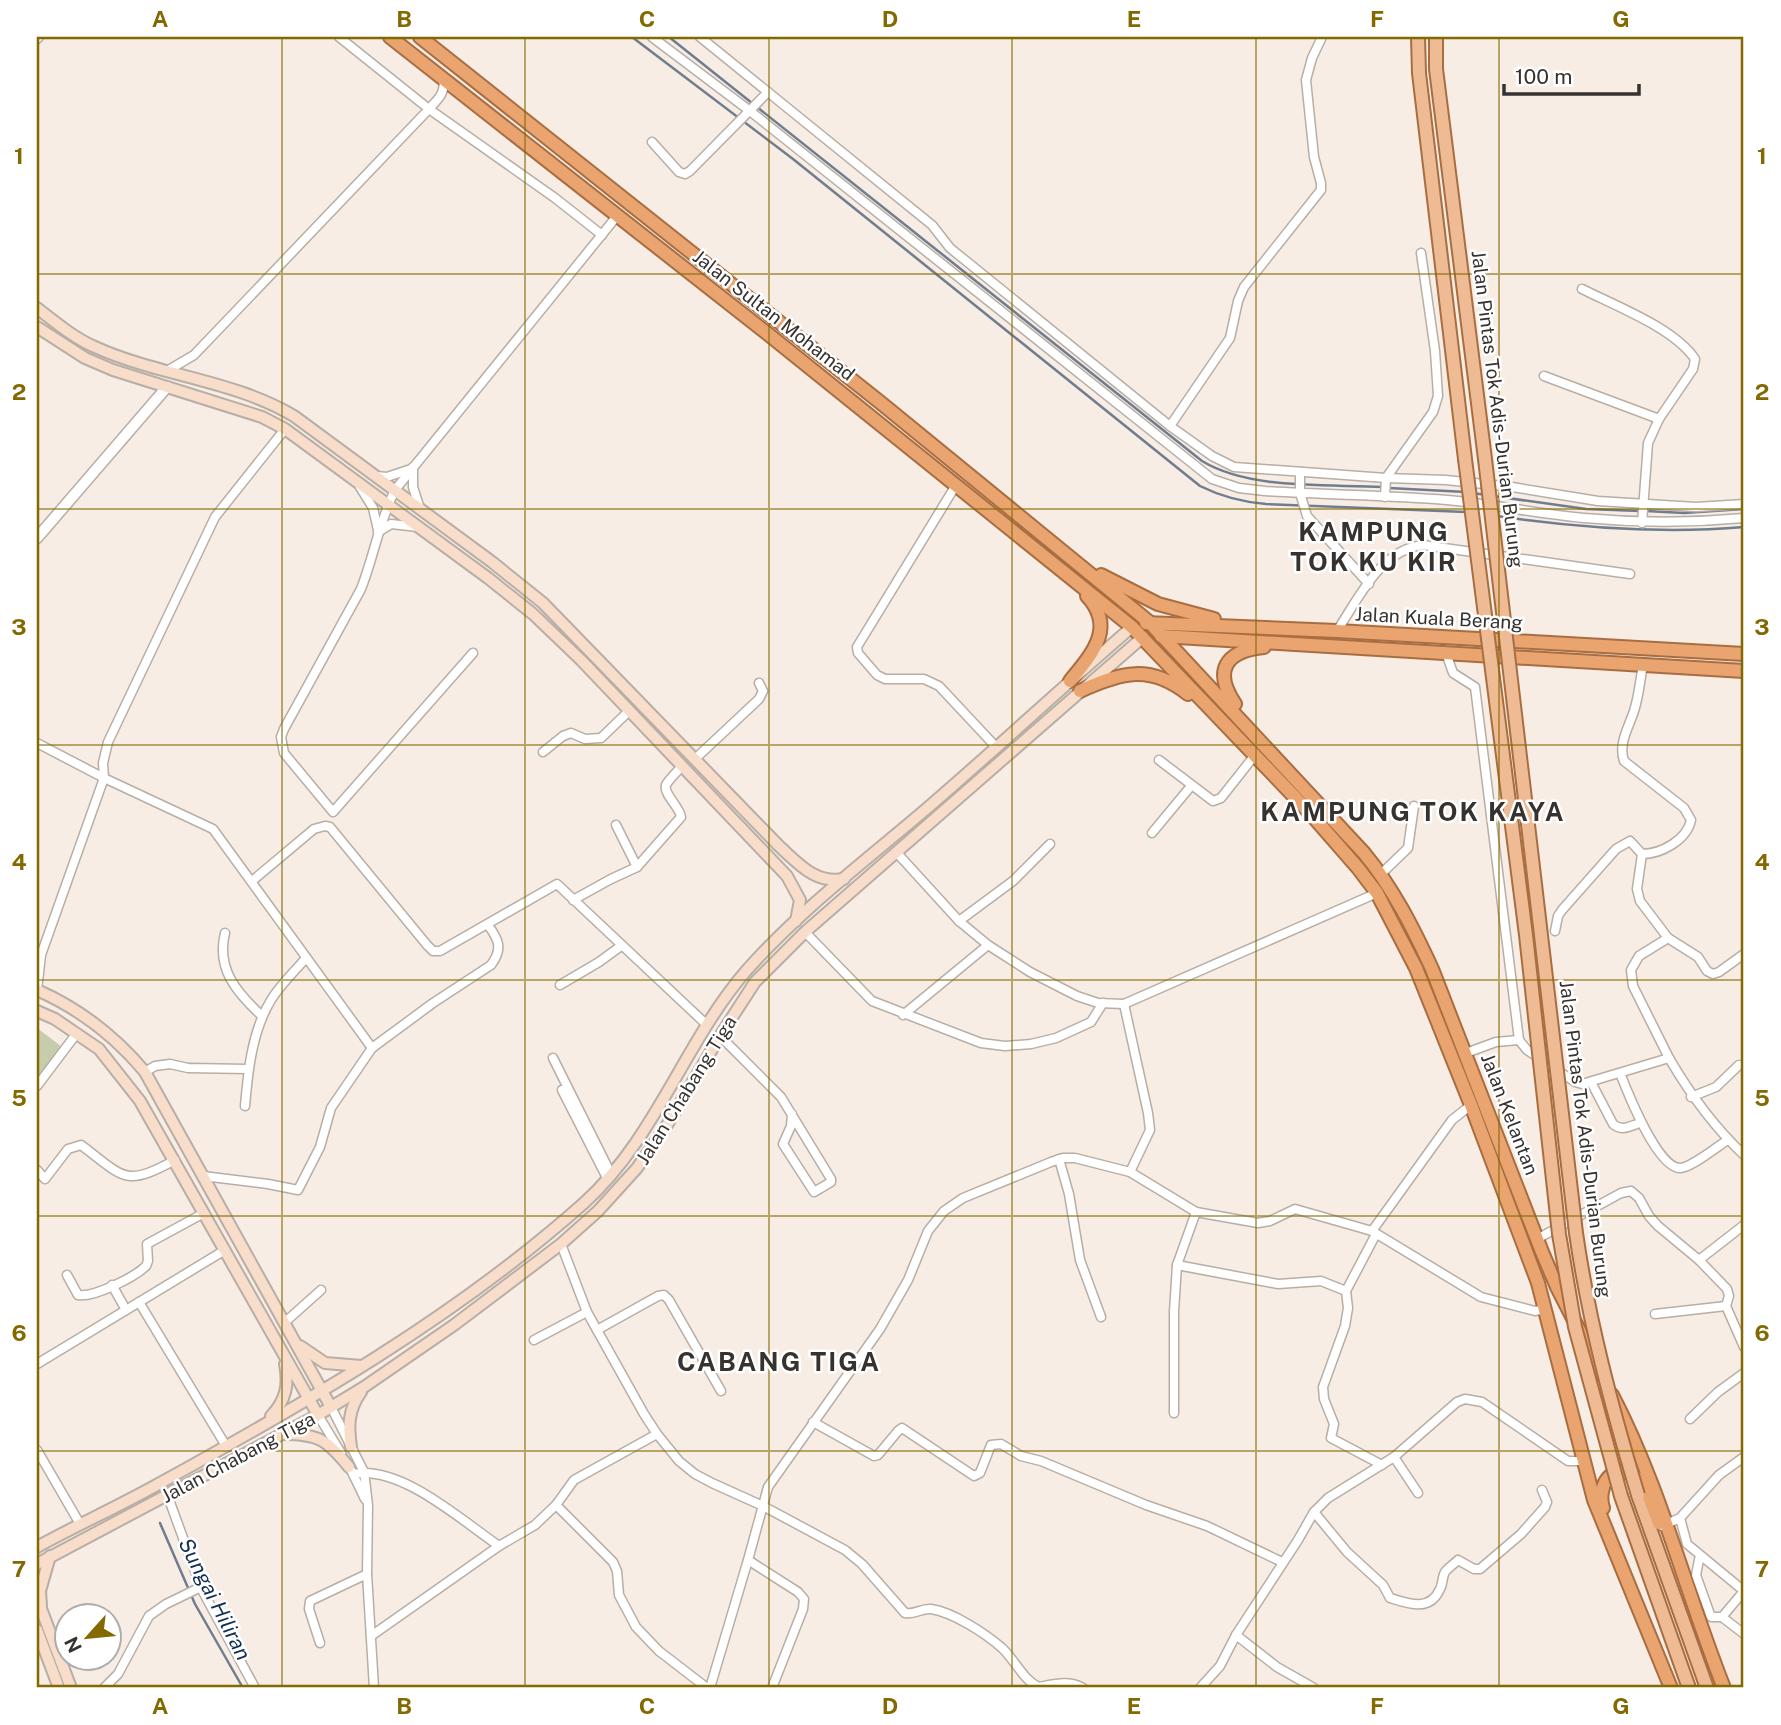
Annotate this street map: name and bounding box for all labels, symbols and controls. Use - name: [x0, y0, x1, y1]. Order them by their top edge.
- text: A: [152, 5, 169, 32]
- text: B: [396, 5, 412, 32]
- text: C: [639, 5, 655, 32]
- text: D: [882, 5, 898, 32]
- text: E: [1127, 5, 1141, 32]
- text: F: [1370, 5, 1384, 32]
- text: G: [1612, 5, 1630, 32]
- scale bar: [1504, 52, 1639, 96]
- text: 100 m: [1515, 64, 1572, 89]
- text: 1: [14, 142, 24, 169]
- text: 1: [1757, 142, 1767, 169]
- street label: Jalan Sultan Mohamad: [689, 245, 859, 385]
- street label: Jalan Pintas Tok Adis-Durian Burung: [1468, 249, 1528, 569]
- text: 2: [12, 378, 26, 405]
- text: 2: [1755, 378, 1769, 405]
- district label: KAMPUNG TOK KU KIR: [1290, 516, 1458, 577]
- street label: Jalan Kuala Berang: [1354, 603, 1524, 633]
- text: 3: [11, 613, 27, 640]
- text: 3: [1754, 613, 1770, 640]
- district label: KAMPUNG TOK KAYA: [1260, 796, 1566, 827]
- text: 4: [11, 848, 27, 875]
- text: 4: [1754, 848, 1770, 875]
- street label: Jalan Pintas Tok Adis-Durian Burung: [1556, 979, 1616, 1299]
- street label: Jalan Chabang Tiga: [631, 1012, 741, 1168]
- street label: Jalan Kelantan: [1477, 1050, 1543, 1178]
- text: 5: [11, 1084, 27, 1111]
- text: 5: [1754, 1084, 1770, 1111]
- text: 6: [11, 1319, 27, 1346]
- text: 6: [1754, 1319, 1770, 1346]
- district label: CABANG TIGA: [677, 1346, 881, 1377]
- street label: Jalan Chabang Tiga: [157, 1407, 319, 1507]
- water label: Sungai Hiliran: [174, 1534, 256, 1664]
- text: 7: [12, 1555, 26, 1582]
- text: 7: [1755, 1555, 1769, 1582]
- north arrow: [52, 1602, 122, 1672]
- text: N: [60, 1633, 86, 1656]
- text: A: [152, 1692, 169, 1719]
- text: B: [396, 1692, 412, 1719]
- text: C: [639, 1692, 655, 1719]
- text: D: [882, 1692, 898, 1719]
- text: E: [1127, 1692, 1141, 1719]
- text: F: [1370, 1692, 1384, 1719]
- text: G: [1612, 1692, 1630, 1719]

